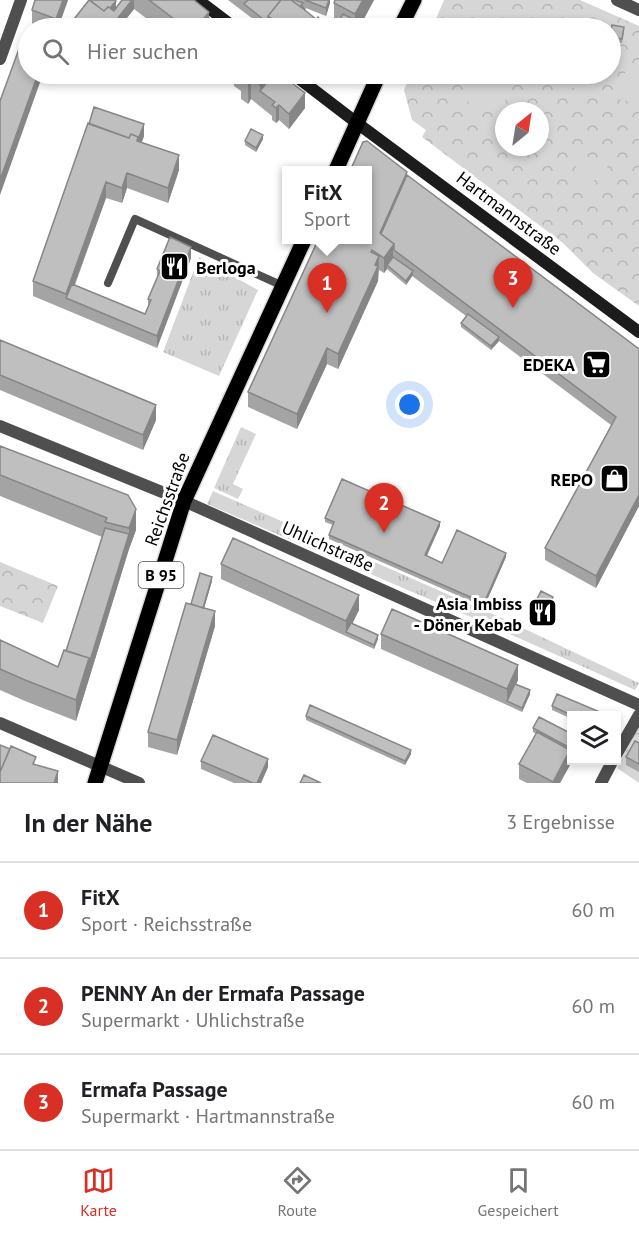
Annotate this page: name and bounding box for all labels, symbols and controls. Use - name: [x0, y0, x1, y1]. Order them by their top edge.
- search box: [18, 18, 621, 84]
- icon: search: [39, 35, 72, 68]
- text: Hier suchen: [87, 37, 199, 65]
- north arrow: [495, 102, 549, 156]
- popup: [282, 166, 372, 244]
- street label: Hartmannstraße: [452, 166, 566, 260]
- text: FitX: [304, 178, 343, 206]
- text: Sport: [304, 206, 350, 232]
- restaurant icon: Berloga: [159, 251, 191, 283]
- place label: Berloga: [196, 256, 256, 279]
- pin: 3: [494, 258, 532, 308]
- pin: 1: [308, 264, 346, 313]
- supermarket icon: EDEKA: [580, 348, 612, 380]
- place label: EDEKA: [523, 353, 575, 376]
- your location: [395, 390, 424, 419]
- street label: Reichsstraße: [139, 449, 195, 549]
- shop icon: REPO: [598, 463, 630, 495]
- place label: REPO: [551, 468, 593, 491]
- pin: 2: [364, 484, 404, 533]
- street label: Uhlichstraße: [278, 516, 378, 576]
- road number: B 95: [138, 562, 184, 588]
- place label: Asia Imbiss - Döner Kebab: [414, 592, 522, 636]
- restaurant icon: Asia Imbiss - Döner Kebab: [527, 597, 559, 629]
- map controls: [567, 711, 621, 765]
- button: layers: [567, 711, 621, 765]
- text: In der Nähe: [24, 806, 152, 839]
- text: 3 Ergebnisse: [506, 809, 615, 835]
- text: FitX: [81, 883, 120, 911]
- text: 1: [38, 897, 49, 923]
- text: 60 m: [572, 897, 615, 923]
- text: Sport · Reichsstraße: [81, 911, 252, 937]
- text: PENNY An der Ermafa Passage: [81, 979, 365, 1007]
- text: 2: [38, 993, 49, 1019]
- text: 60 m: [572, 993, 615, 1019]
- text: Supermarkt · Uhlichstraße: [81, 1007, 305, 1033]
- text: Ermafa Passage: [81, 1075, 228, 1103]
- text: 3: [38, 1089, 49, 1115]
- text: 60 m: [572, 1089, 615, 1115]
- text: Supermarkt · Hartmannstraße: [81, 1103, 335, 1129]
- tab: Karte: [80, 1164, 117, 1220]
- tab: Route: [278, 1164, 317, 1220]
- tab: Gespeichert: [477, 1164, 559, 1220]

